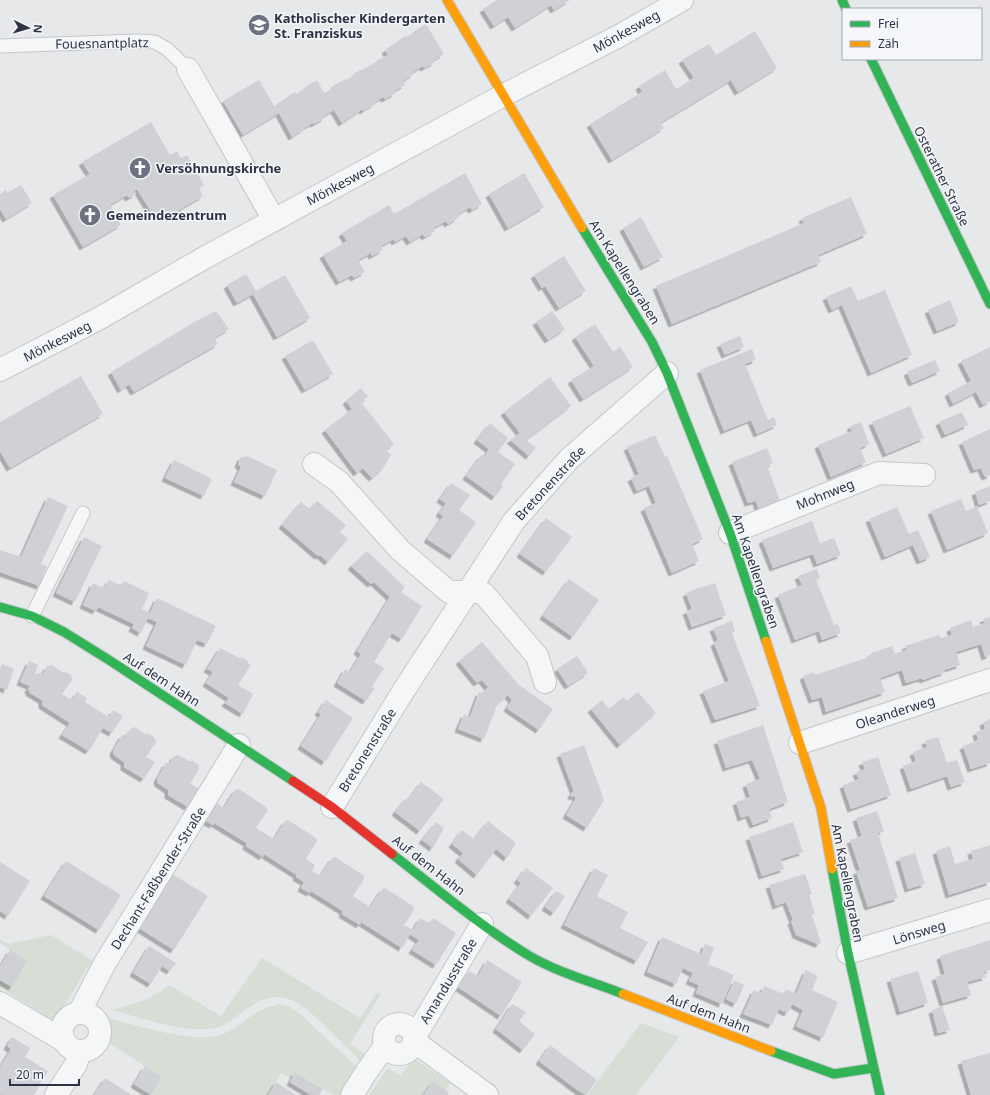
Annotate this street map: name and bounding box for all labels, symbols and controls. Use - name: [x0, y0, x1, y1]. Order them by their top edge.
- street label: Mönkesweg: [589, 5, 663, 57]
- north arrow: [8, 8, 48, 48]
- legend: [842, 8, 982, 60]
- place label: Katholischer Kindergarten St. Franziskus: [274, 9, 445, 42]
- school or university icon: Katholischer Kindergarten St. Franziskus: [246, 12, 272, 38]
- text: Frei: [878, 15, 899, 32]
- text: N: [31, 24, 46, 34]
- street label: Fouesnantplatz: [55, 33, 149, 53]
- text: Zäh: [878, 35, 899, 52]
- street label: Osterather Straße: [910, 123, 974, 229]
- church icon: Versöhnungskirche: [127, 155, 153, 181]
- place label: Versöhnungskirche: [156, 159, 282, 177]
- street label: Mönkesweg: [303, 159, 377, 209]
- church icon: Gemeindezentrum: [77, 202, 103, 228]
- place label: Gemeindezentrum: [106, 206, 227, 224]
- street label: Am Kapellengraben: [585, 216, 665, 328]
- street label: Mönkesweg: [20, 316, 94, 366]
- street label: Bretonenstraße: [511, 442, 589, 524]
- street label: Mohnweg: [793, 474, 857, 514]
- street label: Am Kapellengraben: [728, 511, 784, 631]
- street label: Auf dem Hahn: [120, 647, 204, 711]
- street label: Oleanderweg: [853, 691, 937, 733]
- street label: Bretonenstraße: [334, 705, 400, 795]
- street label: Dechant-Faßbender-Straße: [107, 803, 209, 953]
- street label: Am Kapellengraben: [828, 822, 868, 944]
- street label: Auf dem Hahn: [389, 831, 469, 899]
- street label: Lönsweg: [890, 915, 948, 949]
- street label: Amandusstraße: [415, 935, 481, 1027]
- street label: Auf dem Hahn: [665, 989, 753, 1037]
- scale bar: [10, 1061, 79, 1087]
- text: 20 m: [16, 1066, 44, 1083]

